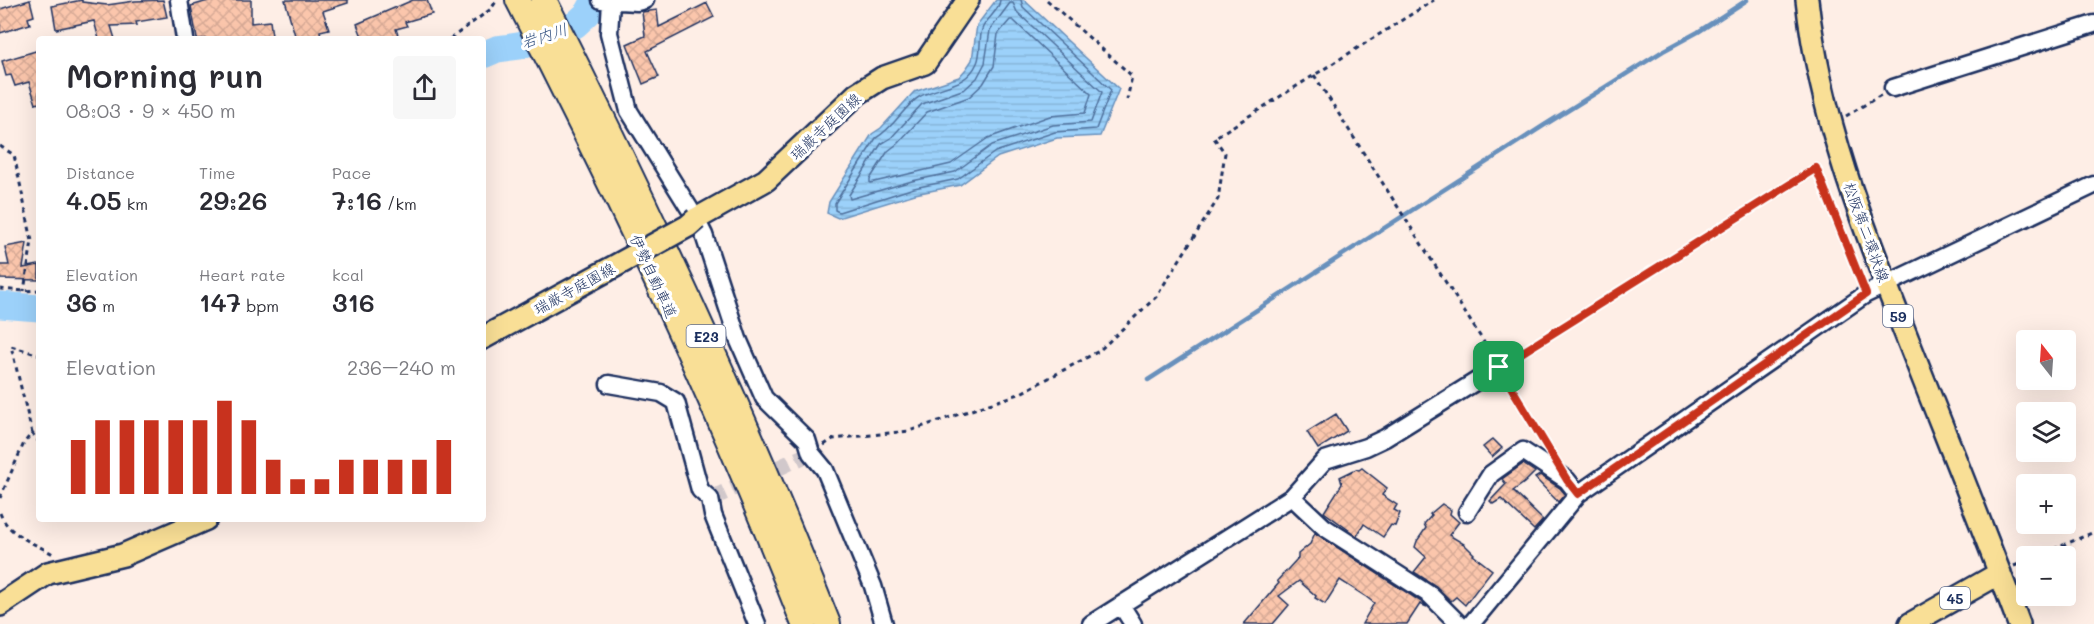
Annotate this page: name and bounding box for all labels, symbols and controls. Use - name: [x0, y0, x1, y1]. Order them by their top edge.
- water label: 岩内川: [518, 18, 570, 52]
- text: Morning run: [66, 53, 263, 96]
- button: share: [393, 56, 456, 119]
- street label: 瑞巌寺庭園線: [785, 88, 865, 164]
- text: 08:03 · 9 × 450 m: [66, 97, 236, 123]
- text: Distance: [66, 162, 135, 183]
- text: Time: [199, 162, 235, 183]
- text: Pace: [332, 162, 371, 183]
- street label: 松阪第二環状線: [1840, 179, 1894, 285]
- text: 4.05: [66, 183, 122, 217]
- text: 29:26: [199, 183, 267, 217]
- text: 7:16: [332, 183, 382, 217]
- text: km: [122, 193, 148, 214]
- text: /km: [382, 193, 417, 214]
- street label: 伊勢自動車道: [626, 231, 682, 321]
- street label: 瑞厳寺庭園線: [530, 257, 618, 319]
- text: Elevation: [66, 264, 138, 285]
- text: Heart rate: [199, 264, 285, 285]
- text: kcal: [332, 264, 364, 285]
- text: 36: [66, 285, 97, 319]
- text: 147: [199, 285, 241, 319]
- text: 316: [332, 285, 375, 319]
- text: m: [97, 295, 115, 316]
- text: bpm: [241, 295, 279, 316]
- road number: 59: [1883, 305, 1913, 327]
- road number: E23: [686, 325, 726, 347]
- north arrow: [2016, 330, 2076, 390]
- map controls: [2016, 330, 2076, 606]
- pin: [1473, 341, 1524, 392]
- icon: arrive: [1482, 350, 1515, 383]
- text: Elevation: [66, 354, 156, 380]
- text: 236–240 m: [347, 354, 456, 380]
- button: layers: [2016, 402, 2076, 462]
- button: +: [2016, 474, 2076, 534]
- button: −: [2016, 546, 2076, 606]
- road number: 45: [1940, 587, 1970, 609]

